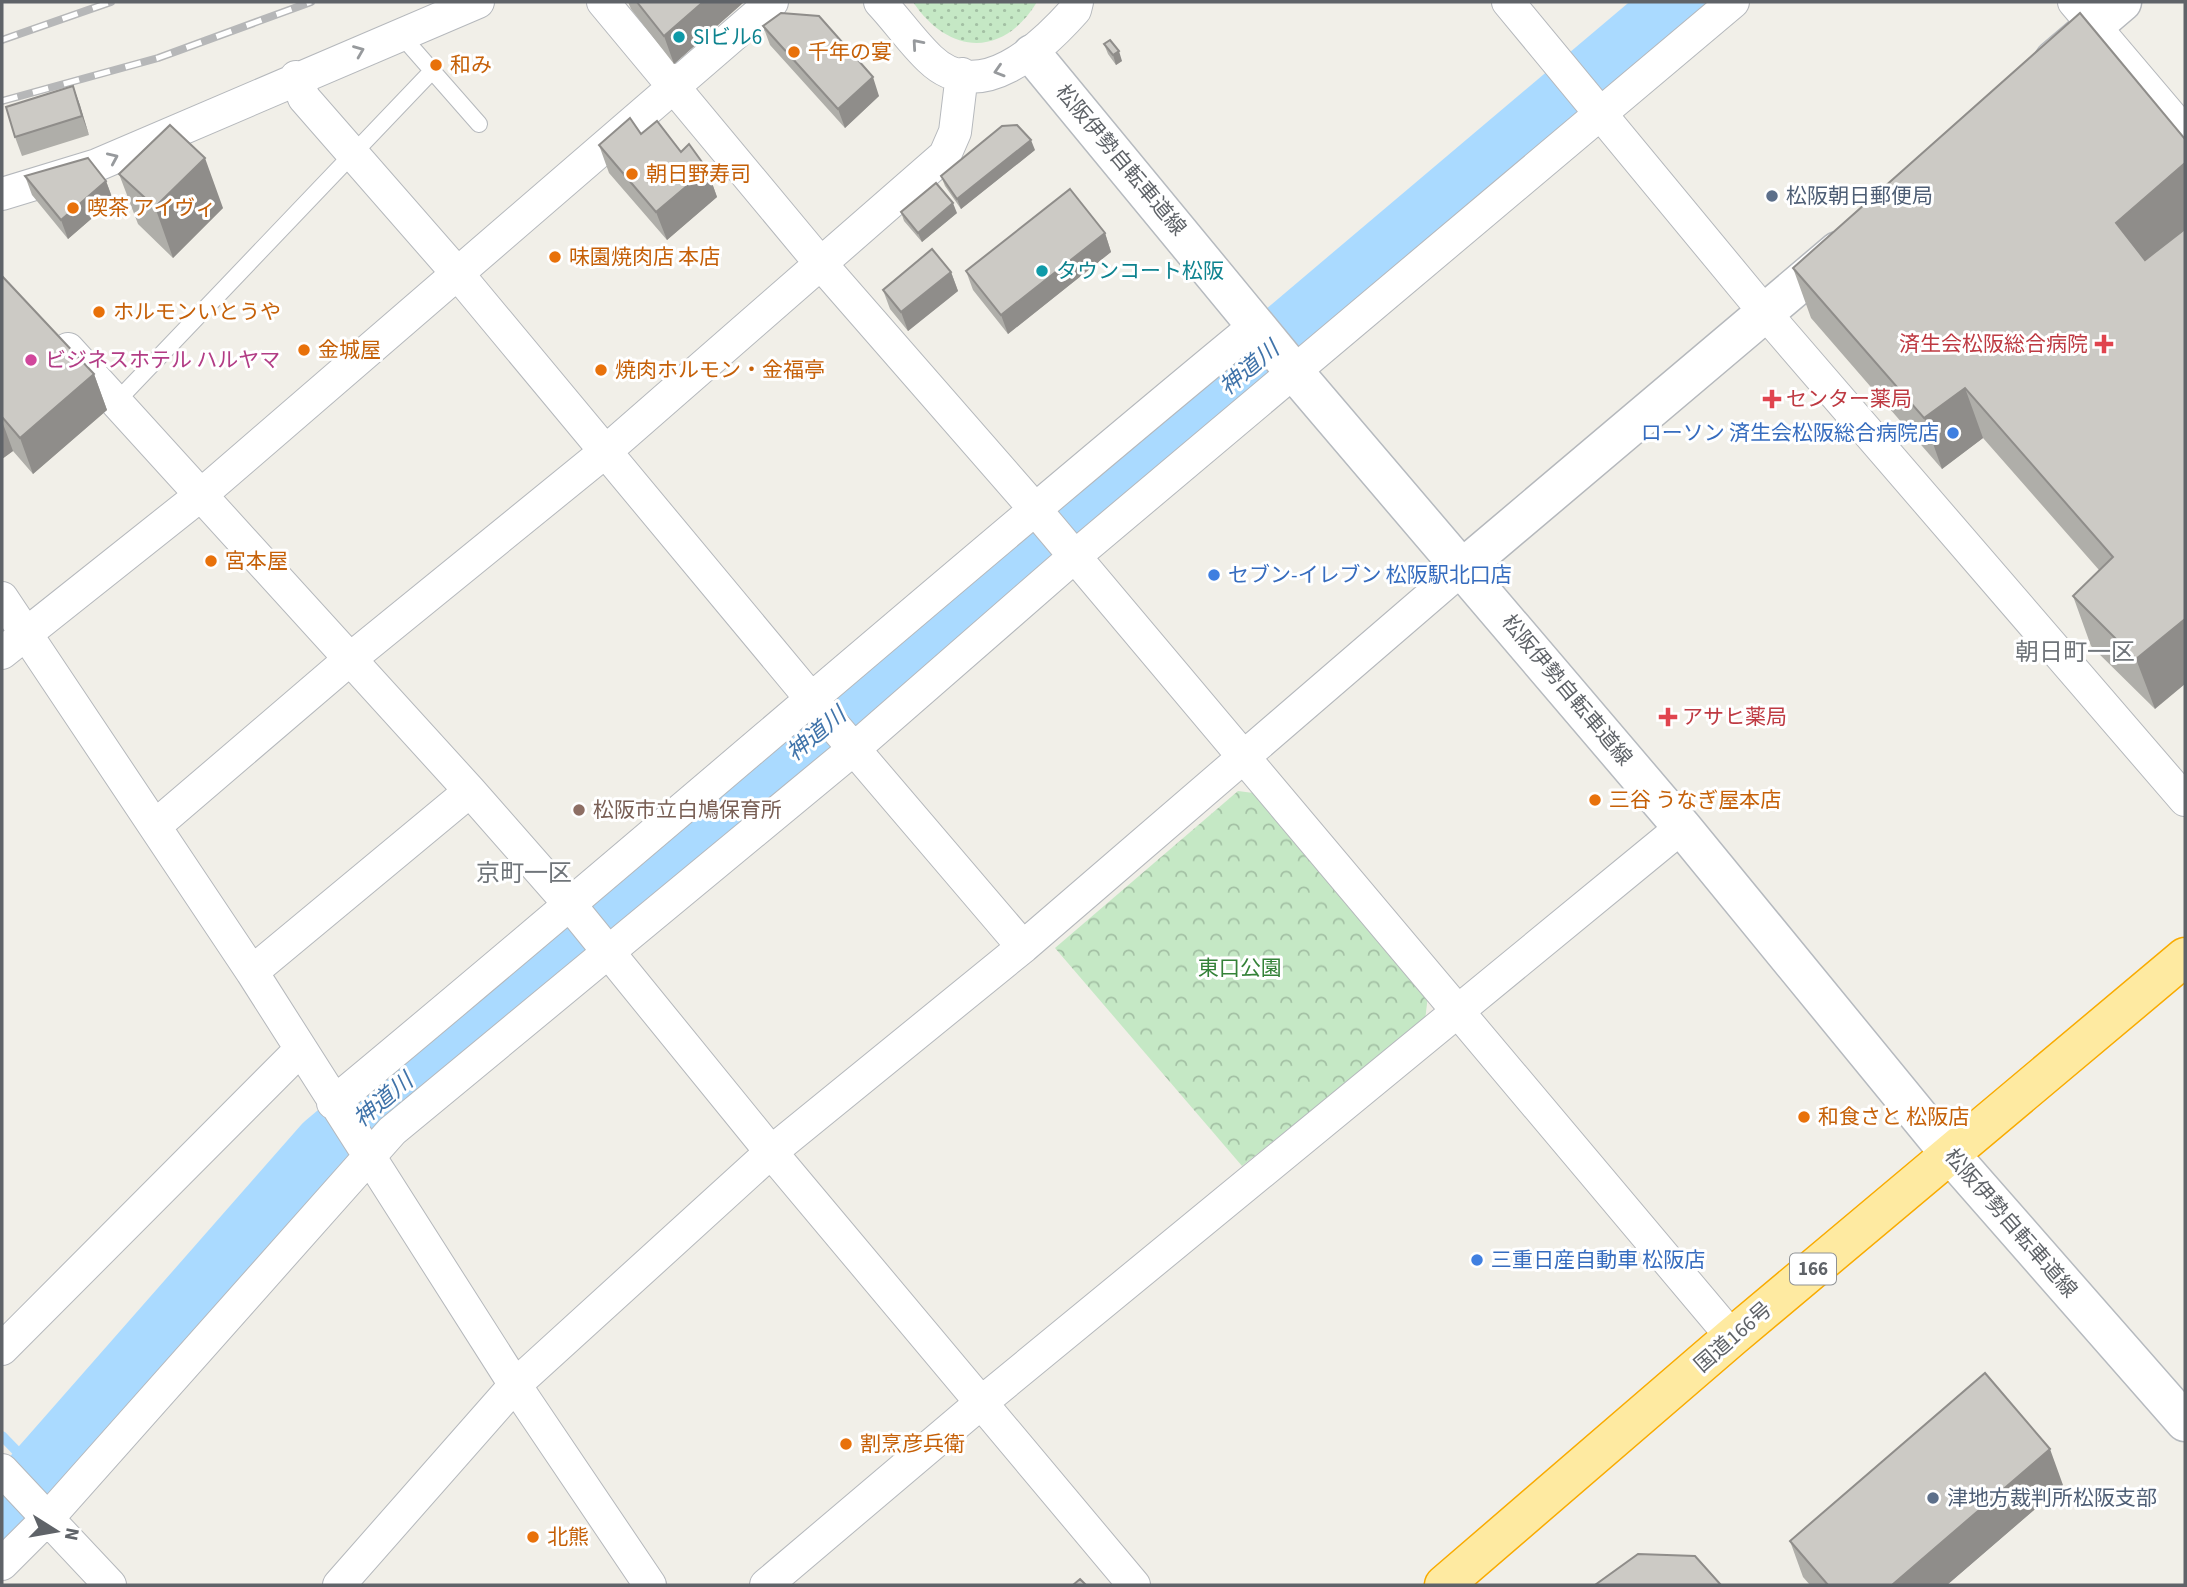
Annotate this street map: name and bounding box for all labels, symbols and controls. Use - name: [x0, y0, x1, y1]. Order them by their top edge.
- place label: SIビル6: [693, 22, 762, 52]
- marker: SIビル6: [671, 29, 687, 45]
- place label: 千年の宴: [808, 37, 892, 67]
- one-way arrow: [913, 39, 925, 52]
- marker: 千年の宴: [786, 44, 802, 60]
- one-way arrow: [351, 45, 364, 59]
- place label: 和み: [450, 50, 492, 80]
- marker: 和み: [428, 57, 444, 73]
- one-way arrow: [993, 63, 1005, 78]
- street label: 松阪伊勢自転車道線: [1049, 78, 1193, 242]
- one-way arrow: [106, 152, 118, 166]
- place label: 朝日野寿司: [646, 159, 751, 189]
- marker: 朝日野寿司: [624, 166, 640, 182]
- place label: 松阪朝日郵便局: [1786, 181, 1933, 211]
- marker: 松阪朝日郵便局: [1764, 188, 1780, 204]
- place label: 喫茶 アイヴィ: [87, 193, 216, 223]
- marker: 喫茶 アイヴィ: [65, 200, 81, 216]
- place label: 味園焼肉店 本店: [569, 242, 720, 272]
- marker: 味園焼肉店 本店: [547, 249, 563, 265]
- place label: タウンコート松阪: [1056, 256, 1224, 286]
- marker: タウンコート松阪: [1034, 263, 1050, 279]
- place label: ホルモンいとうや: [113, 297, 281, 327]
- marker: ホルモンいとうや: [91, 304, 107, 320]
- place label: 済生会松阪総合病院: [1899, 329, 2088, 359]
- water label: 神道川: [1212, 331, 1288, 403]
- marker: 済生会松阪総合病院: [2094, 334, 2114, 354]
- place label: 金城屋: [318, 335, 381, 365]
- marker: 金城屋: [296, 342, 312, 358]
- place label: ビジネスホテル ハルヤマ: [45, 345, 280, 375]
- marker: ビジネスホテル ハルヤマ: [23, 352, 39, 368]
- place label: 焼肉ホルモン・金福亭: [615, 355, 825, 385]
- marker: 焼肉ホルモン・金福亭: [593, 362, 609, 378]
- place label: センター薬局: [1786, 384, 1912, 414]
- marker: センター薬局: [1764, 391, 1780, 407]
- place label: ローソン 済生会松阪総合病院店: [1641, 418, 1939, 448]
- marker: ローソン 済生会松阪総合病院店: [1945, 425, 1961, 441]
- place label: 宮本屋: [225, 546, 288, 576]
- marker: 宮本屋: [203, 553, 219, 569]
- place label: セブン-イレブン 松阪駅北口店: [1228, 560, 1512, 590]
- marker: セブン-イレブン 松阪駅北口店: [1206, 567, 1222, 583]
- street label: 松阪伊勢自転車道線: [1495, 608, 1639, 772]
- district label: 朝日町一区: [2015, 635, 2135, 670]
- water label: 神道川: [779, 697, 855, 769]
- place label: アサヒ薬局: [1682, 702, 1787, 732]
- marker: アサヒ薬局: [1660, 709, 1676, 725]
- place label: 三谷 うなぎ屋本店: [1609, 785, 1781, 815]
- marker: 三谷 うなぎ屋本店: [1587, 792, 1603, 808]
- place label: 松阪市立白鳩保育所: [593, 795, 782, 825]
- marker: 松阪市立白鳩保育所: [571, 802, 587, 818]
- district label: 京町一区: [476, 856, 572, 891]
- park label: 東口公園: [1198, 953, 1282, 983]
- water label: 神道川: [346, 1063, 422, 1135]
- place label: 和食さと 松阪店: [1818, 1102, 1969, 1132]
- marker: 和食さと 松阪店: [1796, 1109, 1812, 1125]
- street label: 松阪伊勢自転車道線: [1938, 1142, 2084, 1304]
- place label: 三重日産自動車 松阪店: [1491, 1245, 1705, 1275]
- marker: 三重日産自動車 松阪店: [1469, 1252, 1485, 1268]
- road number: 166: [1790, 1254, 1836, 1284]
- street label: 国道166号: [1688, 1295, 1778, 1379]
- place label: 割烹彦兵衛: [860, 1429, 965, 1459]
- marker: 割烹彦兵衛: [838, 1436, 854, 1452]
- place label: 津地方裁判所松阪支部: [1947, 1483, 2157, 1513]
- marker: 津地方裁判所松阪支部: [1925, 1490, 1941, 1506]
- north arrow: [21, 1496, 91, 1566]
- place label: 北熊: [547, 1522, 589, 1552]
- text: N: [57, 1525, 86, 1543]
- marker: 北熊: [525, 1529, 541, 1545]

